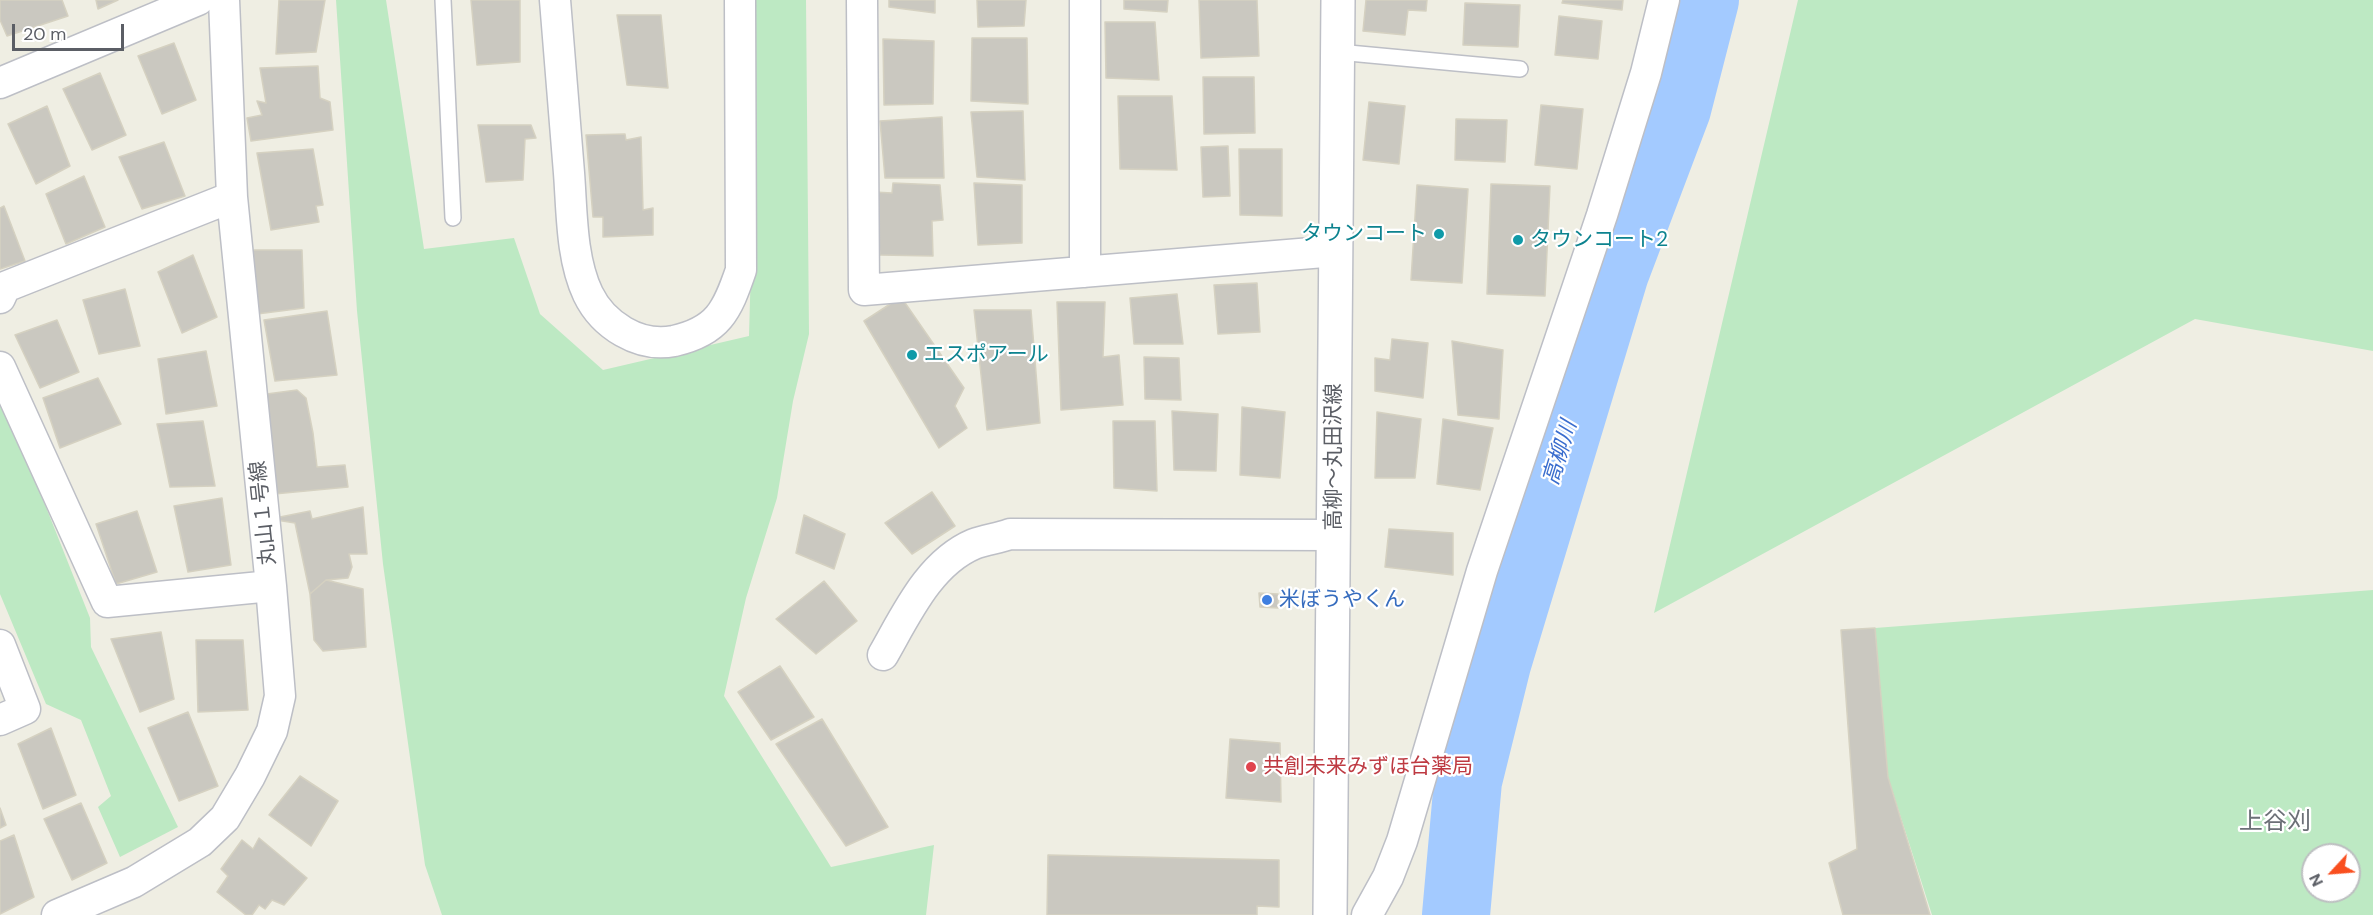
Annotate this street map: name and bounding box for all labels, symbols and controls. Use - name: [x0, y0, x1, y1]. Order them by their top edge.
- scale bar: [15, 12, 128, 50]
- text: 20 m: [23, 22, 66, 46]
- place label: タウンコート: [1301, 221, 1427, 247]
- marker: タウンコート: [1432, 227, 1446, 241]
- place label: タウンコート2: [1530, 227, 1668, 253]
- marker: タウンコート2: [1511, 233, 1525, 247]
- place label: エスポアール: [924, 342, 1049, 368]
- marker: エスポアール: [905, 348, 919, 362]
- street label: 高柳～丸田沢線: [1321, 384, 1347, 530]
- water label: 高柳川: [1539, 418, 1583, 488]
- street label: 丸山１号線: [246, 459, 282, 567]
- place label: 米ぼうやくん: [1279, 587, 1405, 613]
- marker: 米ぼうやくん: [1260, 593, 1274, 607]
- place label: 共創未来みずほ台薬局: [1263, 754, 1473, 780]
- marker: 共創未来みずほ台薬局: [1244, 760, 1258, 774]
- district label: 上谷刈: [2239, 809, 2311, 837]
- north arrow: [2301, 843, 2361, 903]
- text: N: [2304, 870, 2328, 890]

